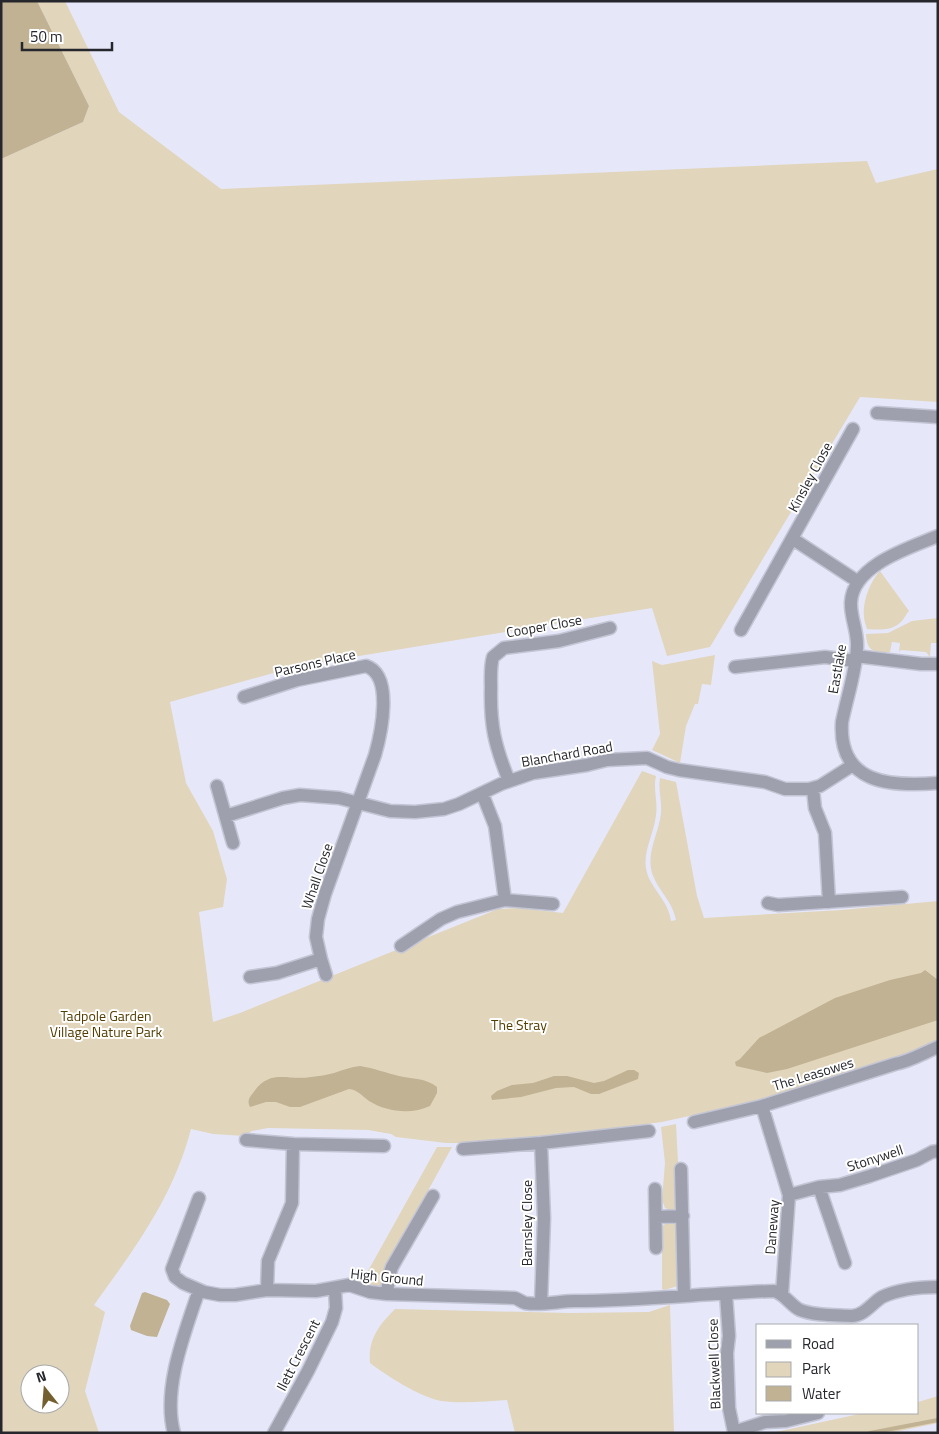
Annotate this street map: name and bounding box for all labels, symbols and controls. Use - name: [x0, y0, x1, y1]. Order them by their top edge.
- scale bar: [22, 20, 112, 52]
- text: 50 m: [30, 25, 63, 48]
- street label: Kinsley Close: [782, 438, 837, 516]
- street label: Cooper Close: [504, 609, 583, 642]
- street label: Eastlake: [822, 642, 851, 695]
- street label: Parsons Place: [272, 643, 358, 682]
- street label: Blanchard Road: [520, 735, 614, 772]
- street label: Whall Close: [295, 840, 338, 912]
- park label: Tadpole Garden Village Nature Park: [50, 1005, 163, 1042]
- park label: The Stray: [491, 1014, 547, 1035]
- street label: The Leasowes: [770, 1051, 856, 1096]
- street label: Stonywell: [844, 1139, 906, 1176]
- street label: Barnsley Close: [516, 1180, 537, 1266]
- street label: Daneway: [759, 1199, 784, 1255]
- street label: High Ground: [349, 1262, 425, 1291]
- street label: Ilett Crescent: [271, 1315, 325, 1394]
- street label: Blackwell Close: [701, 1318, 726, 1410]
- legend: [756, 1324, 919, 1414]
- text: Road: [802, 1332, 834, 1355]
- text: Park: [802, 1357, 831, 1380]
- north arrow: [20, 1364, 70, 1414]
- text: N: [33, 1365, 49, 1388]
- text: Water: [802, 1382, 841, 1405]

